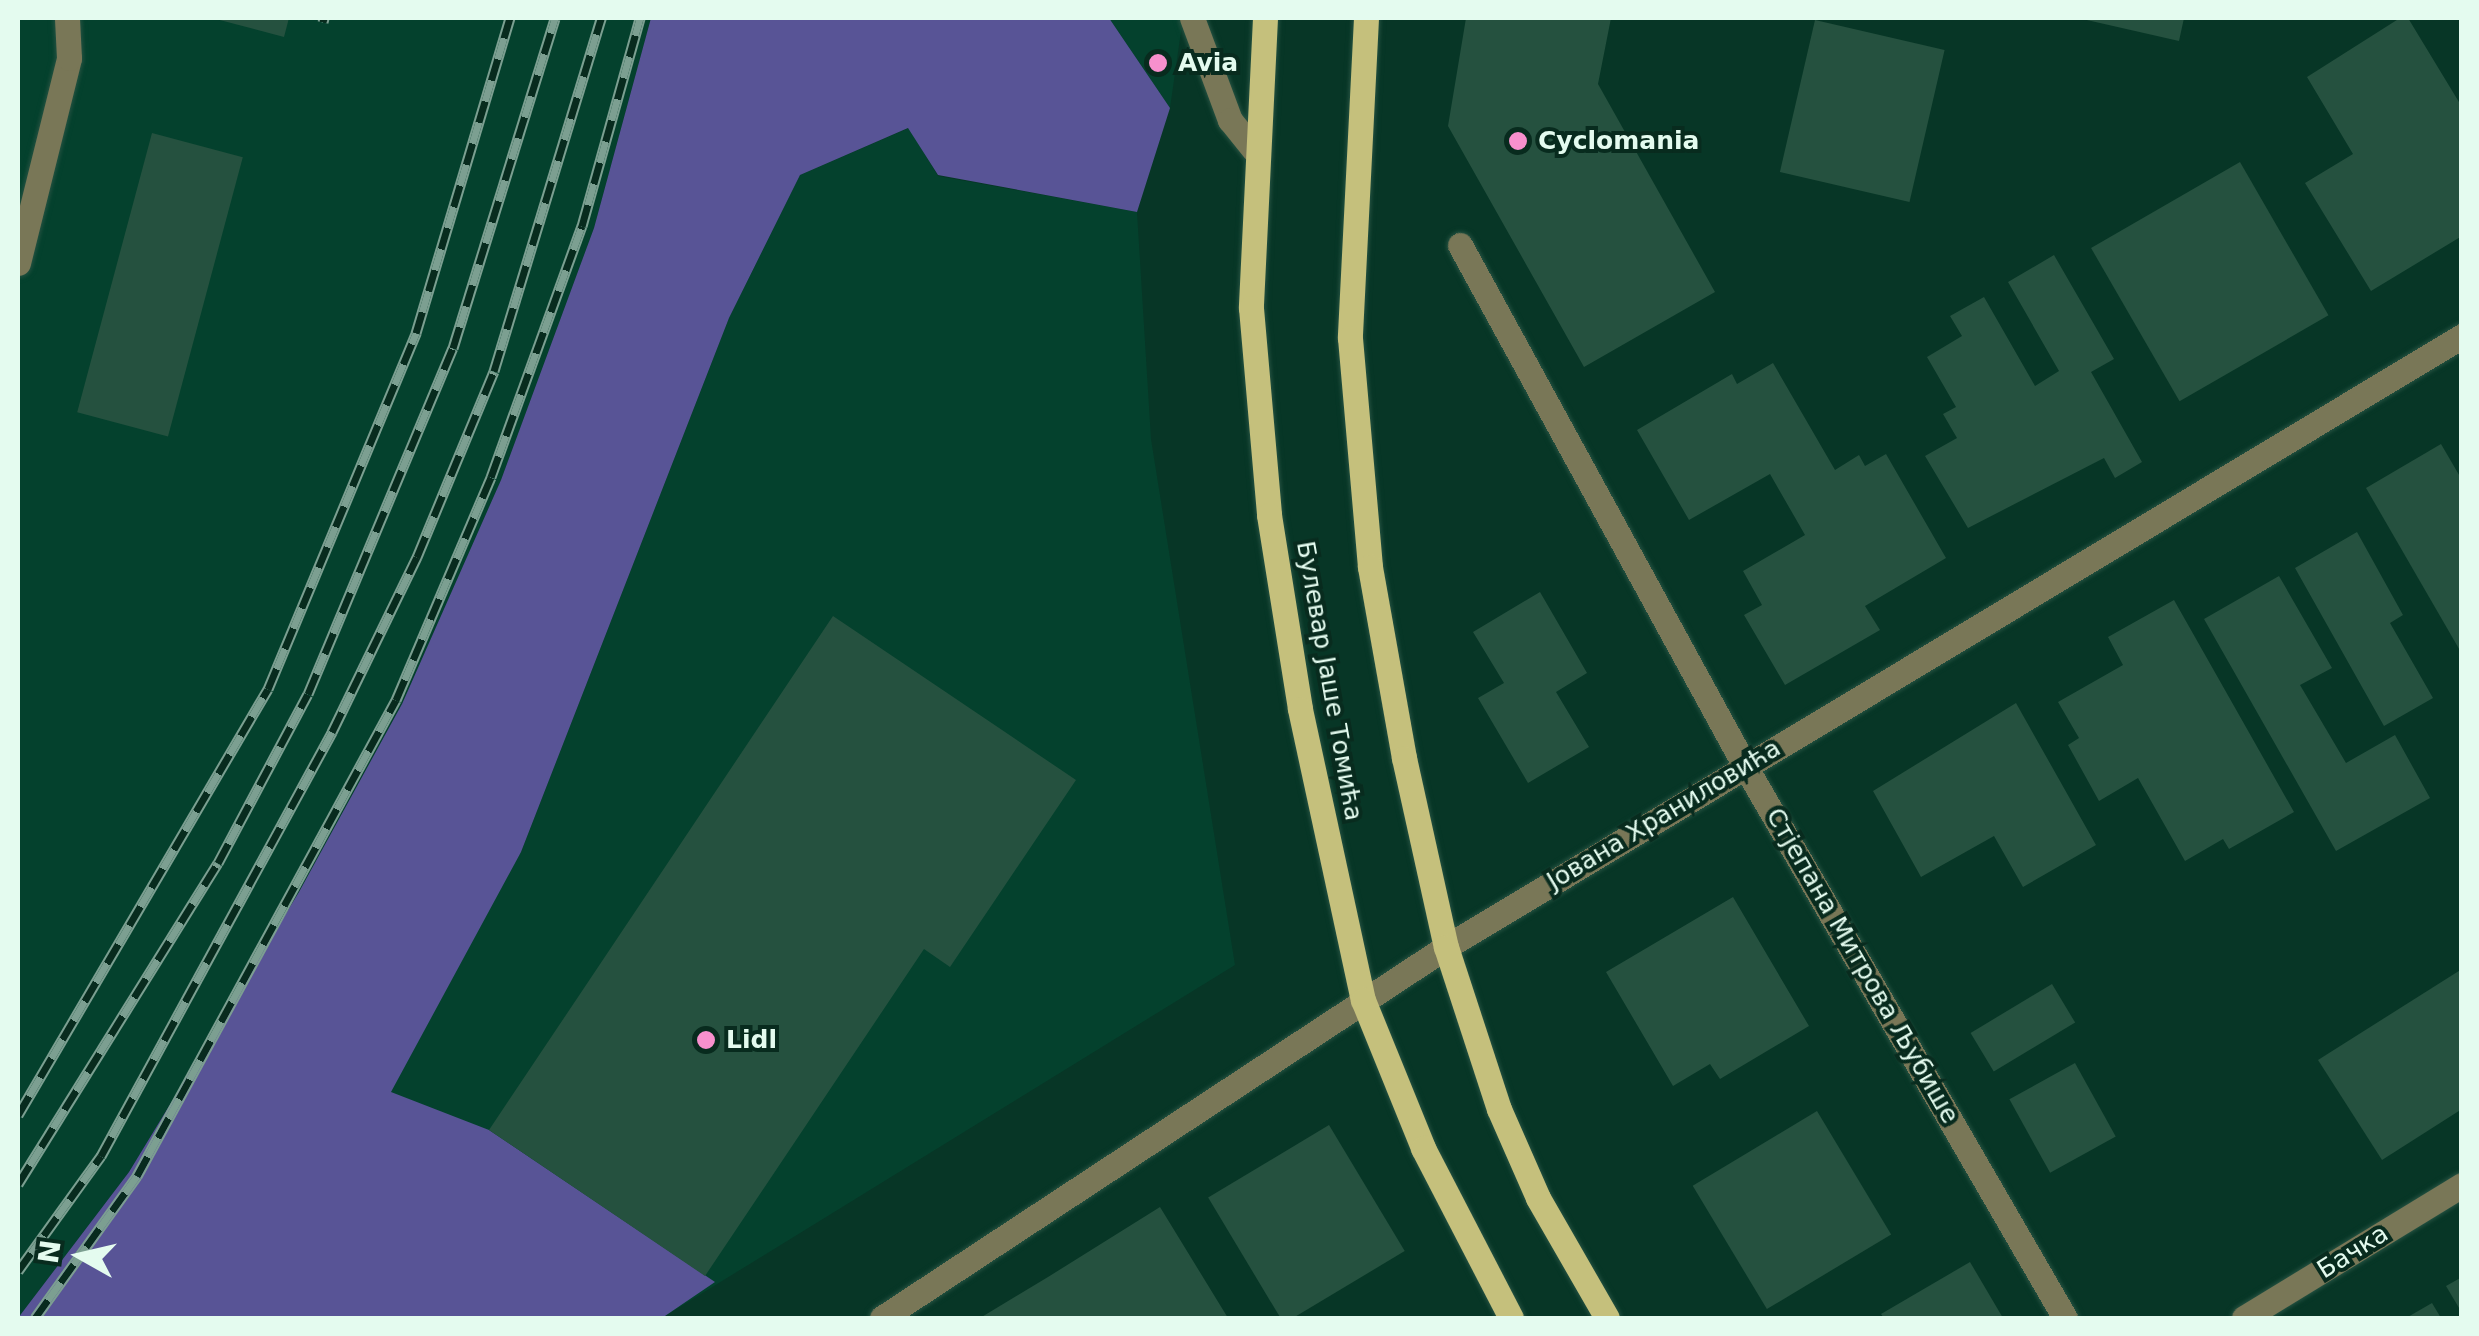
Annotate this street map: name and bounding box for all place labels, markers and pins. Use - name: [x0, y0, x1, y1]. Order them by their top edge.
- place label: Avia: [1178, 48, 1238, 78]
- marker: Avia: [1147, 52, 1169, 74]
- place label: Cyclomania: [1538, 126, 1699, 156]
- marker: Cyclomania: [1507, 130, 1529, 152]
- place label: Lidl: [726, 1025, 777, 1055]
- marker: Lidl: [695, 1029, 717, 1051]

